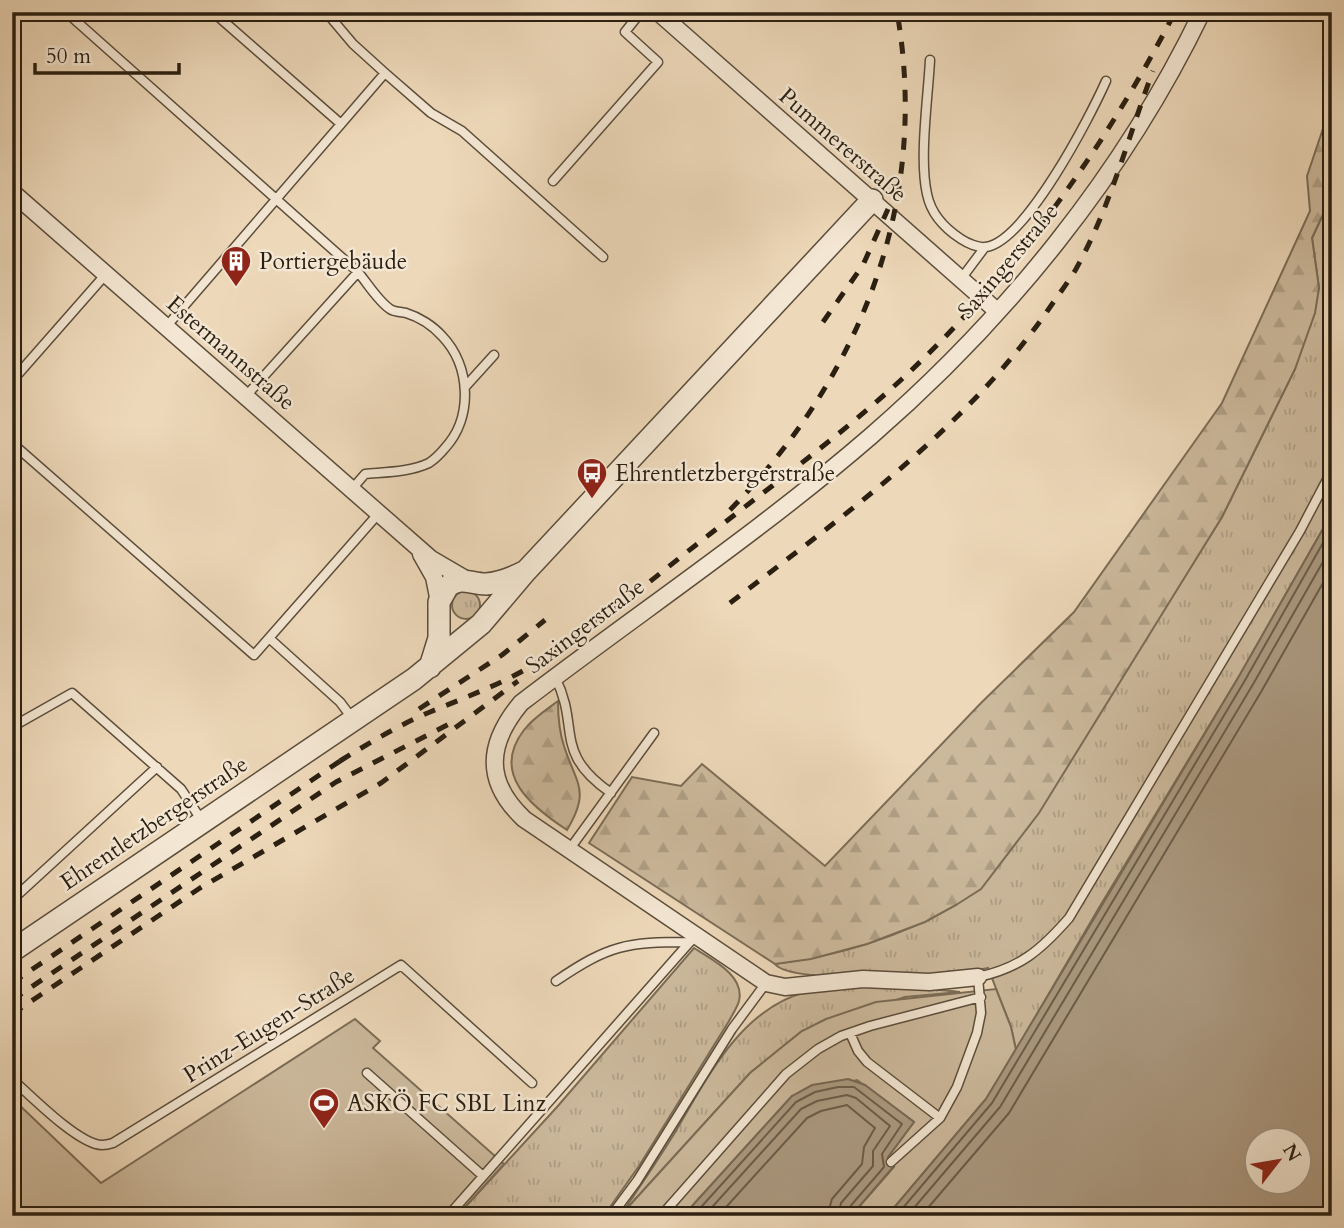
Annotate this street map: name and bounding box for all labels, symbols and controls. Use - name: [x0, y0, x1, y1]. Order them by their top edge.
- scale bar: [35, 32, 178, 76]
- text: 50 m: [46, 42, 91, 71]
- street label: Pummererstraße: [772, 81, 914, 209]
- street label: Saxingerstraße: [951, 197, 1065, 325]
- building icon: Portiergebäude: [219, 244, 253, 288]
- place label: Portiergebäude: [259, 246, 407, 277]
- street label: Estermannstraße: [160, 288, 302, 418]
- bus stop icon: Ehrentletzbergerstraße: [575, 456, 609, 500]
- place label: Ehrentletzbergerstraße: [615, 458, 835, 489]
- street label: Saxingerstraße: [519, 571, 651, 681]
- street label: Ehrentletzbergerstraße: [54, 749, 254, 897]
- street label: Prinz-Eugen-Straße: [177, 960, 361, 1090]
- sports icon: ASKÖ FC SBL Linz: [307, 1086, 341, 1130]
- place label: ASKÖ FC SBL Linz: [347, 1088, 546, 1119]
- north arrow: [1242, 1126, 1312, 1196]
- text: N: [1276, 1139, 1307, 1167]

